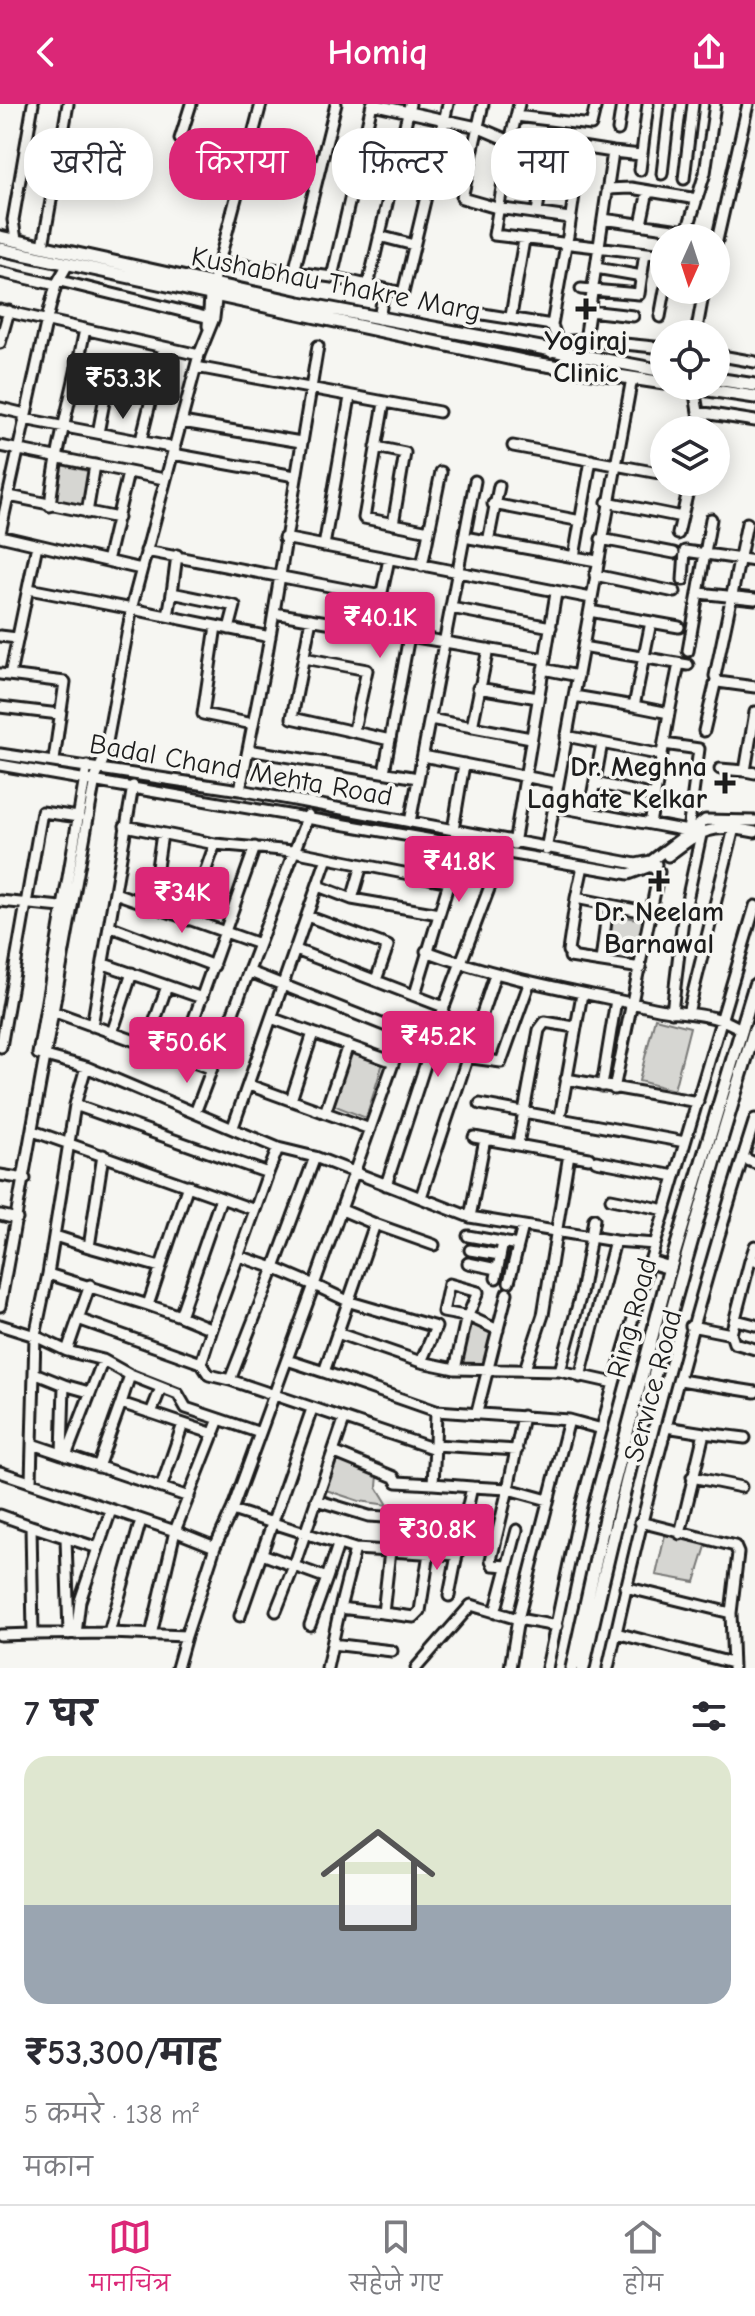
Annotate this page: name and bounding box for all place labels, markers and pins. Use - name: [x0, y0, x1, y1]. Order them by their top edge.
- marker: Yogiraj Clinic: [575, 298, 597, 320]
- place label: Yogiraj Clinic: [544, 325, 628, 389]
- pin: ₹53.3K: [58, 353, 188, 421]
- pin: ₹40.1K: [315, 592, 445, 660]
- place label: Dr. Meghna Laghate Kelkar: [527, 751, 708, 815]
- marker: Dr. Meghna Laghate Kelkar: [714, 772, 736, 794]
- pin: ₹41.8K: [394, 836, 524, 904]
- pin: ₹34K: [135, 867, 229, 935]
- marker: Dr. Neelam Barnawal: [648, 870, 670, 892]
- place label: Dr. Neelam Barnawal: [594, 896, 724, 960]
- pin: ₹45.2K: [373, 1011, 503, 1079]
- pin: ₹50.6K: [122, 1017, 252, 1085]
- pin: ₹30.8K: [372, 1504, 502, 1572]

